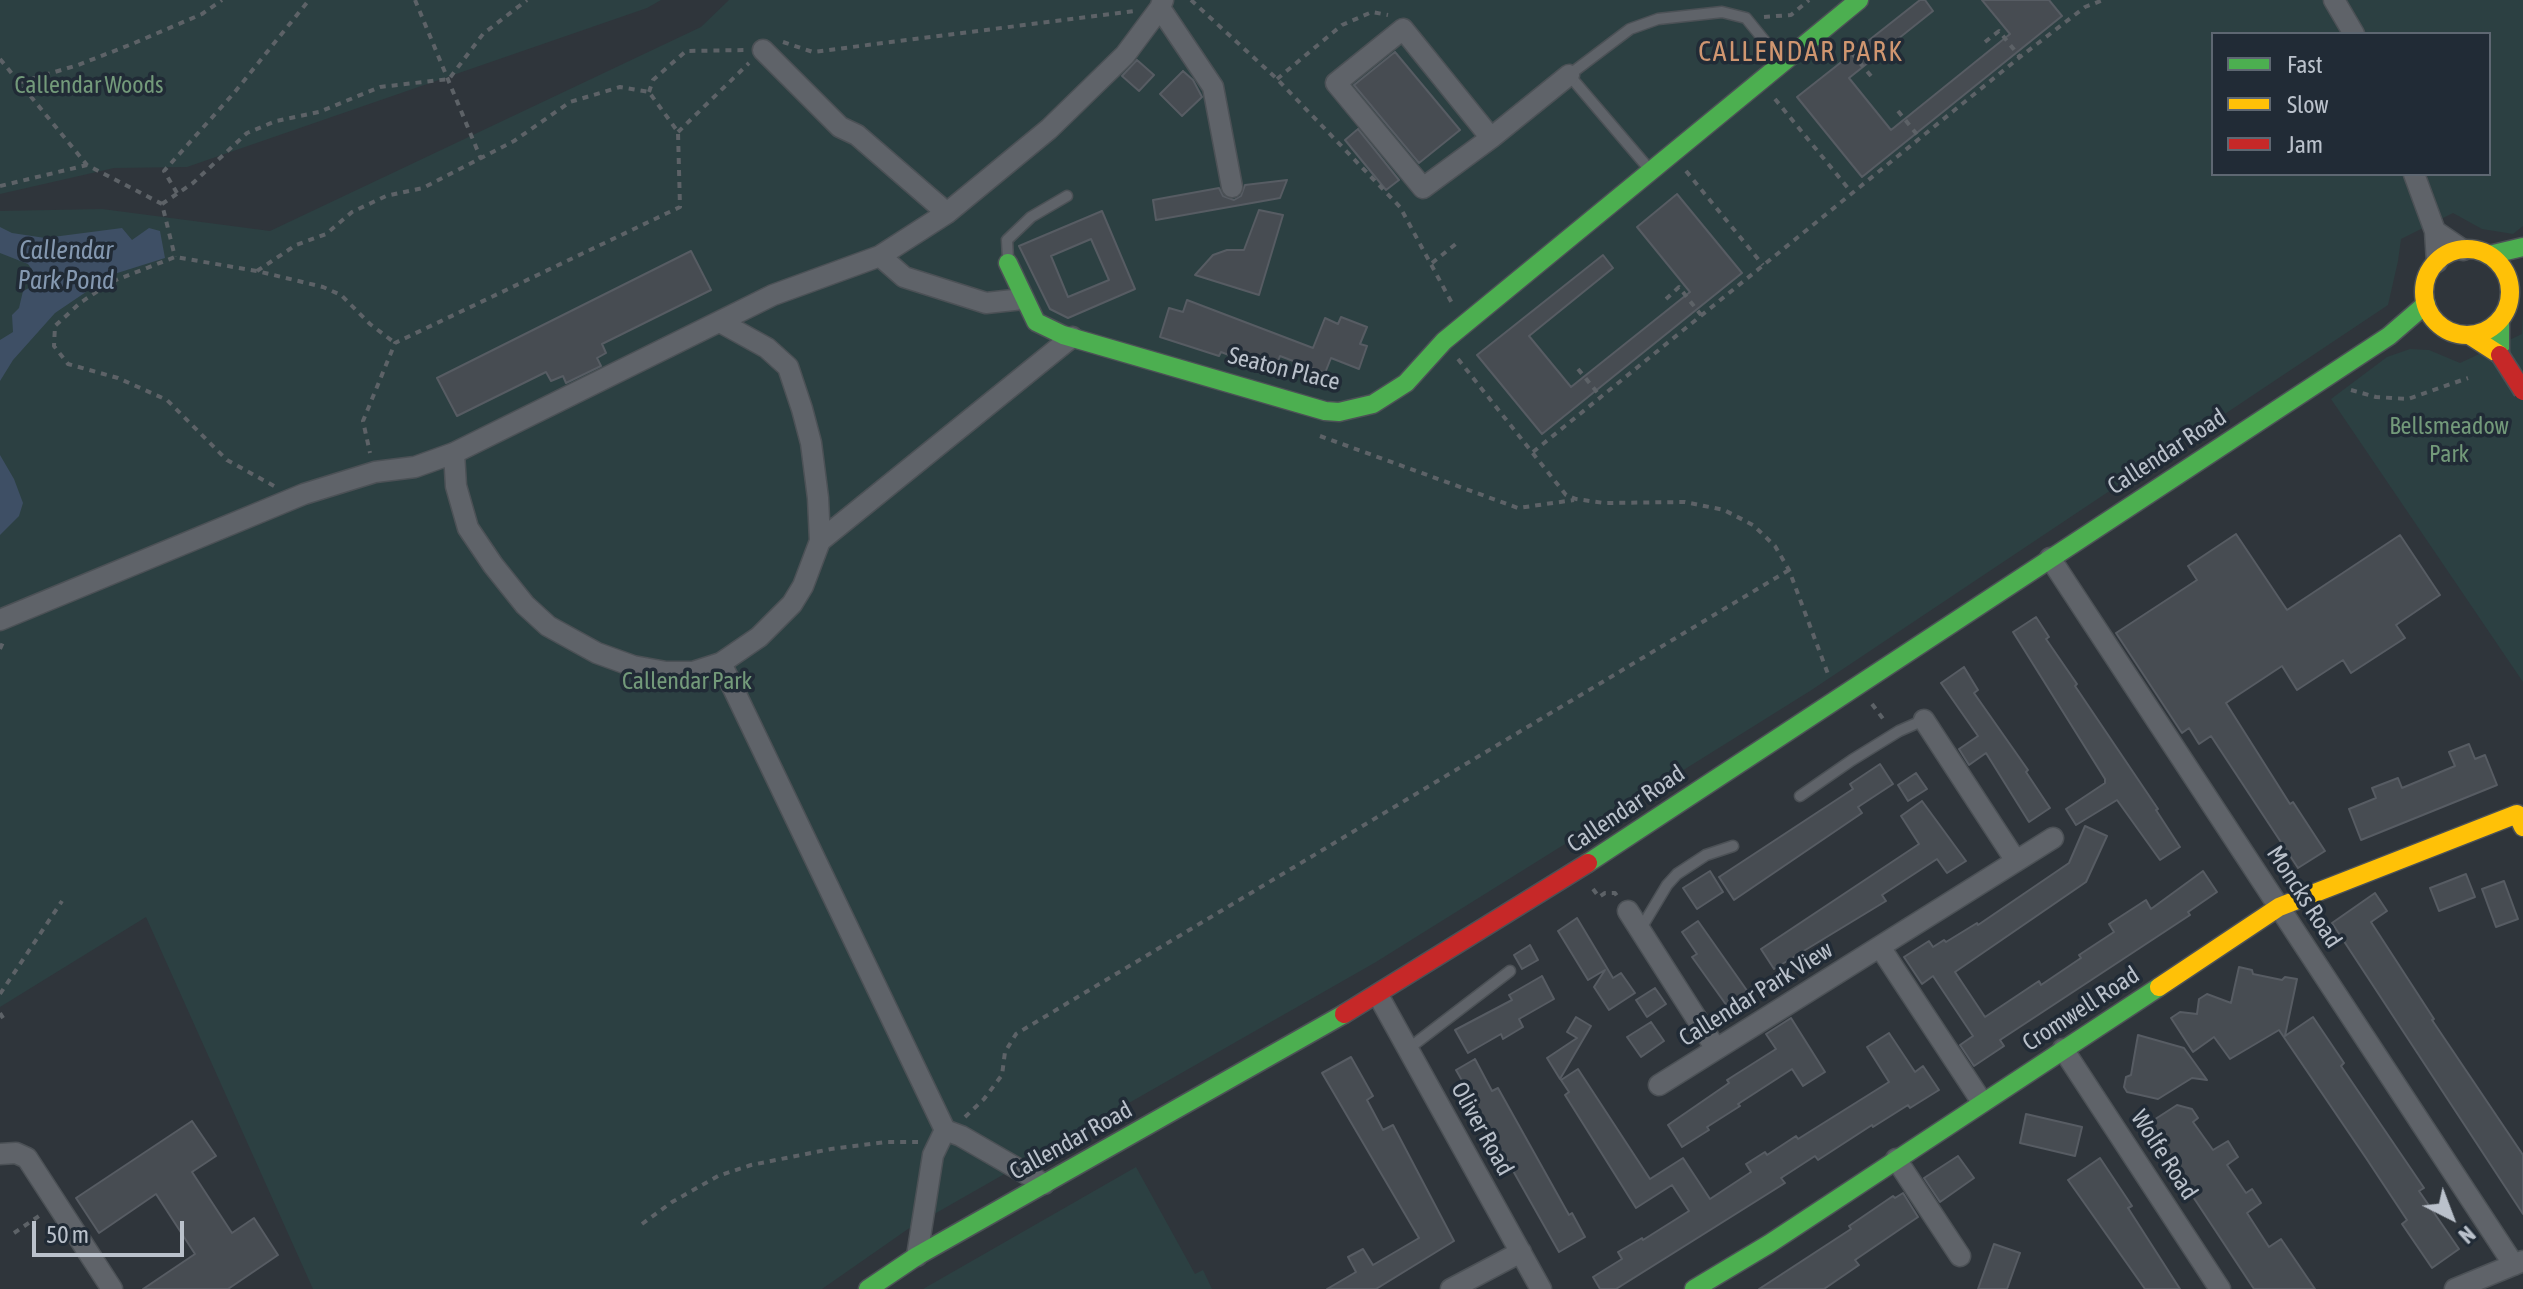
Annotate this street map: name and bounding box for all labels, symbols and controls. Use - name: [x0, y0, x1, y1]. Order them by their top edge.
- legend: [2211, 32, 2491, 176]
- district label: CALLENDAR PARK: [1698, 35, 1904, 69]
- text: Fast: [2287, 51, 2323, 78]
- park label: Callendar Woods: [15, 71, 163, 99]
- text: Slow: [2287, 91, 2329, 118]
- text: Jam: [2287, 131, 2323, 158]
- water label: Callendar Park Pond: [18, 235, 114, 296]
- street label: Seaton Place: [1225, 341, 1343, 397]
- street label: Callendar Road: [2102, 403, 2232, 501]
- park label: Bellsmeadow Park: [2389, 412, 2509, 468]
- park label: Callendar Park: [622, 667, 752, 695]
- street label: Callendar Road: [1562, 759, 1690, 859]
- street label: Moncks Road: [2260, 841, 2348, 953]
- street label: Callendar Park View: [1674, 935, 1838, 1053]
- street label: Cromwell Road: [2017, 961, 2145, 1057]
- street label: Oliver Road: [1445, 1077, 1519, 1181]
- street label: Callendar Road: [1005, 1096, 1137, 1186]
- street label: Wolfe Road: [2124, 1105, 2204, 1205]
- north arrow: [2411, 1177, 2491, 1257]
- scale bar: [36, 1205, 188, 1255]
- text: 50 m: [46, 1221, 89, 1248]
- text: N: [2454, 1221, 2481, 1249]

